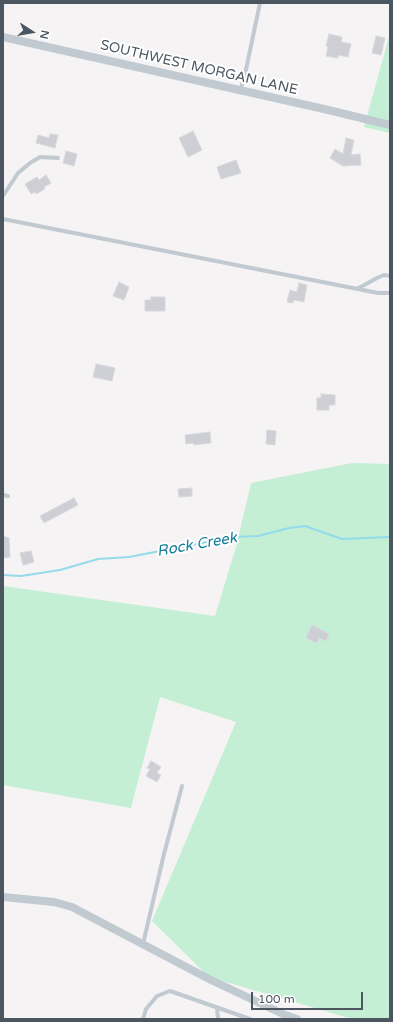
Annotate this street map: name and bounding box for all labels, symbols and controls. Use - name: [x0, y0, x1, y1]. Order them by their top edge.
- north arrow: [12, 12, 52, 52]
- text: N: [37, 29, 52, 40]
- street label: SOUTHWEST MORGAN LANE: [99, 37, 299, 99]
- water label: Rock Creek: [156, 529, 238, 561]
- scale bar: [253, 984, 365, 1010]
- text: 100 m: [258, 992, 295, 1006]

